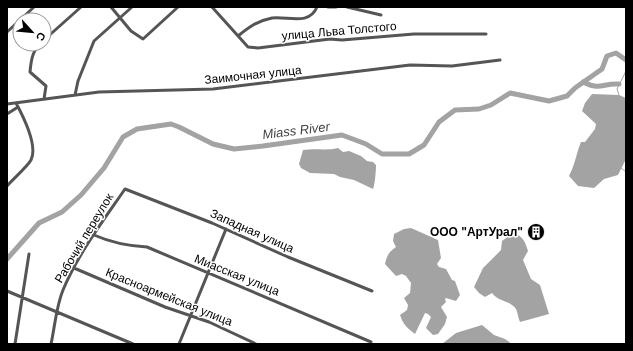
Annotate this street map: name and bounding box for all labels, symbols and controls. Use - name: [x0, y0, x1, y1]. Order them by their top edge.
- north arrow: [12, 12, 52, 52]
- street label: улица Льва Толстого: [281, 19, 397, 43]
- text: С: [34, 30, 48, 43]
- street label: Заимочная улица: [204, 63, 303, 87]
- water label: Miass River: [261, 119, 331, 142]
- street label: Рабочий переулок: [52, 190, 117, 285]
- street label: Западная улица: [208, 206, 296, 256]
- building icon: ООО "АртУрал": [526, 222, 546, 242]
- place label: ООО "АртУрал": [430, 225, 523, 239]
- street label: Миасская улица: [192, 252, 282, 299]
- street label: Красноармейская улица: [104, 265, 235, 329]

